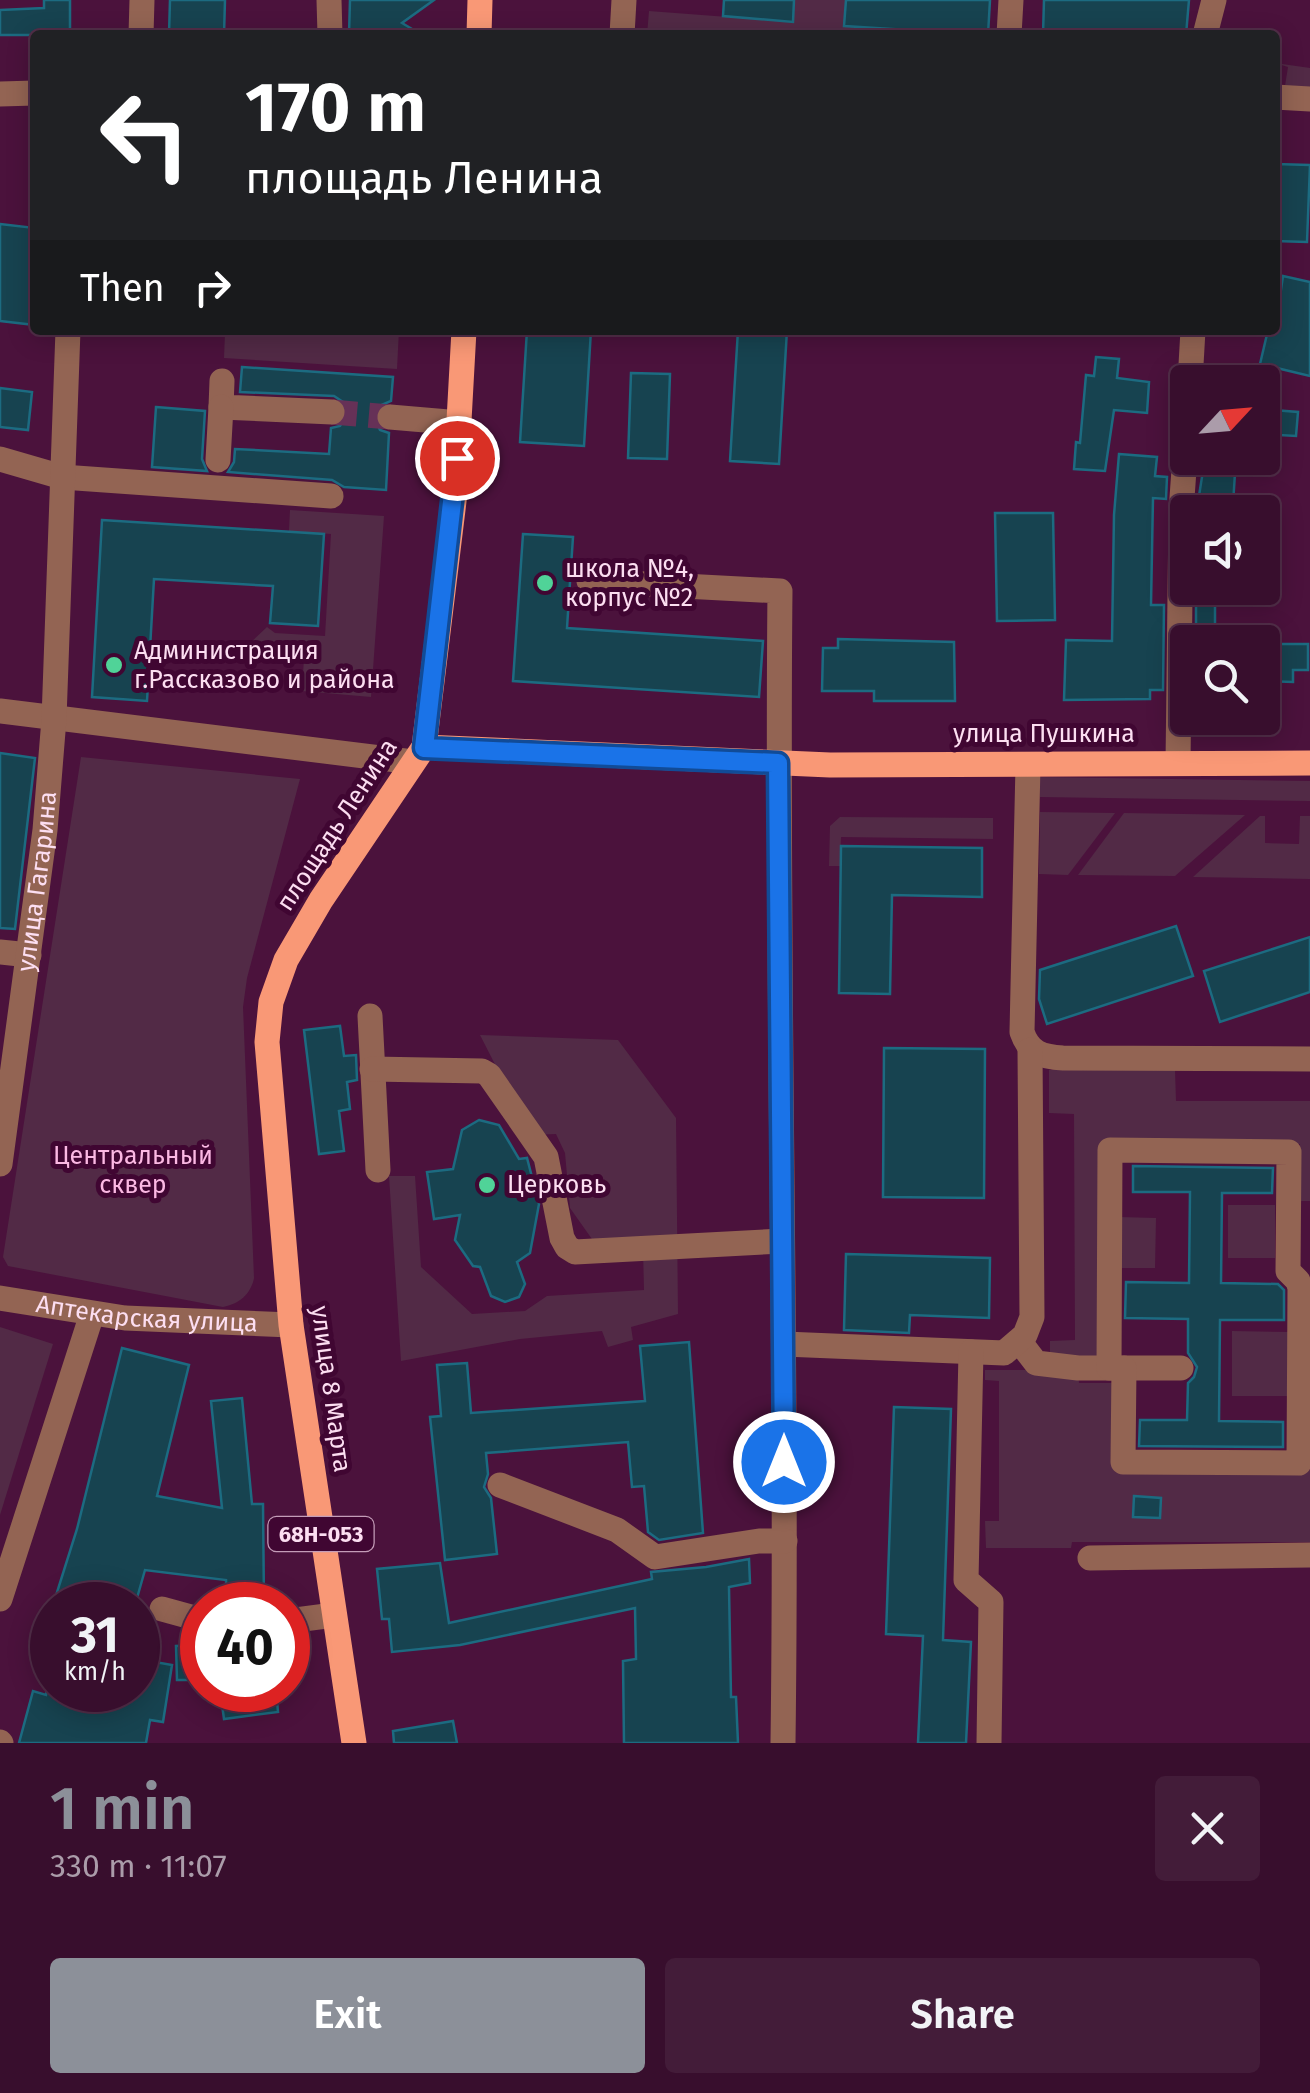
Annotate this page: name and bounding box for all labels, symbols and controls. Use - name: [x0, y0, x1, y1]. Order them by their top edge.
- text: 170 m: [245, 66, 426, 150]
- icon: left: [80, 70, 210, 200]
- text: площадь Ленина: [245, 151, 603, 205]
- icon: right: [185, 260, 240, 315]
- text: Then: [80, 265, 165, 311]
- north arrow: [1170, 365, 1280, 475]
- map controls: [1170, 365, 1280, 735]
- pin: [415, 416, 500, 501]
- icon: arrive: [430, 431, 485, 486]
- button: sound: [1170, 495, 1280, 605]
- place label: школа №4, корпус №2: [565, 554, 694, 613]
- marker: школа №4, корпус №2: [534, 572, 556, 594]
- button: search: [1170, 625, 1280, 735]
- place label: Администрация г.Рассказово и района: [134, 636, 395, 695]
- marker: Администрация г.Рассказово и района: [103, 654, 125, 676]
- street label: улица Пушкина: [953, 719, 1135, 749]
- street label: площадь Ленина: [270, 733, 404, 917]
- street label: улица Гагарина: [11, 790, 63, 974]
- park label: Центральный сквер: [53, 1141, 213, 1200]
- place label: Церковь: [507, 1170, 607, 1200]
- marker: Церковь: [476, 1174, 498, 1196]
- street label: Аптекарская улица: [34, 1289, 258, 1339]
- street label: улица 8 Марта: [304, 1304, 358, 1474]
- position arrow: [732, 1410, 836, 1514]
- road number: 68Н-053: [268, 1517, 374, 1551]
- speed limit sign: 40: [180, 1582, 310, 1712]
- text: 31: [71, 1605, 119, 1665]
- text: km/h: [64, 1657, 126, 1687]
- text: 1 min: [50, 1773, 195, 1845]
- button: close: [1155, 1776, 1260, 1881]
- text: 330 m · 11:07: [50, 1847, 227, 1885]
- button: Exit: [50, 1958, 645, 2073]
- button: Share: [665, 1958, 1260, 2073]

